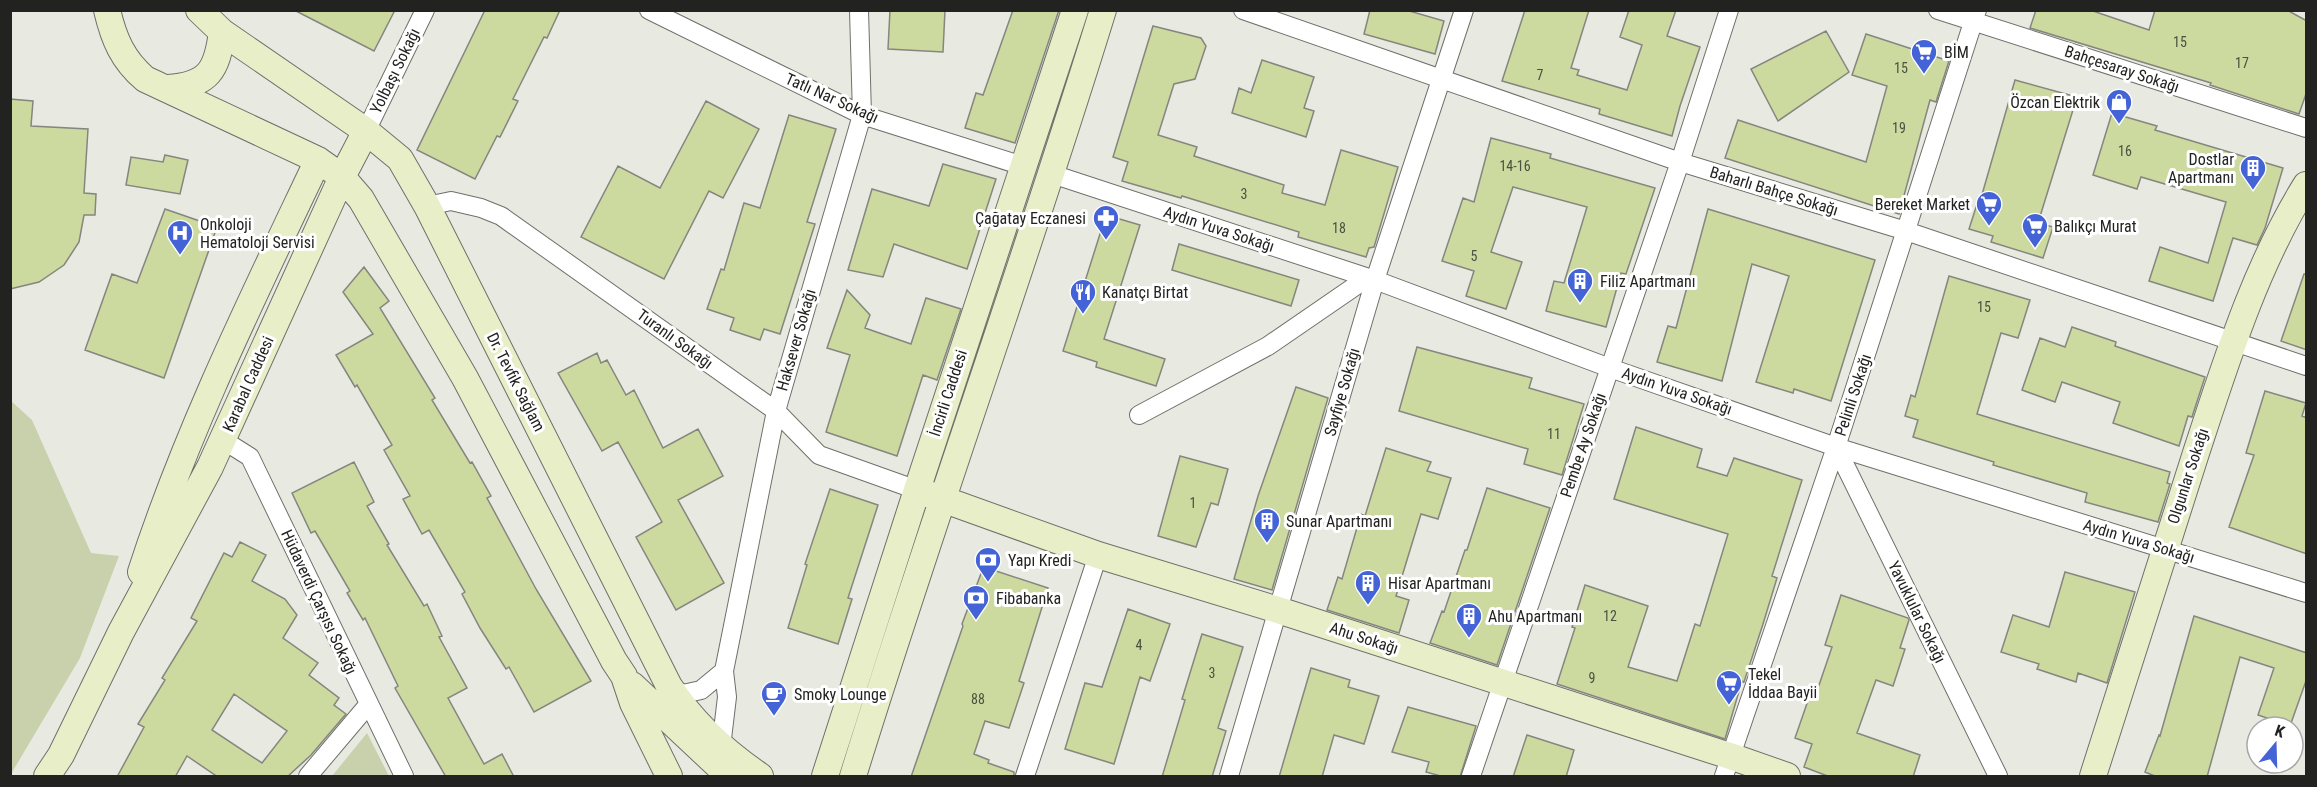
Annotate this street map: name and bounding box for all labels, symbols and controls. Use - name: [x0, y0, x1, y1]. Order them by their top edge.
- street label: Yolbaşı Sokağı: [366, 25, 424, 117]
- house number: 15: [2173, 34, 2187, 50]
- supermarket icon: BİM: [1909, 37, 1939, 75]
- street label: Bahçesaray Sokağı: [2062, 42, 2182, 96]
- place label: BİM: [1944, 43, 1969, 62]
- house number: 17: [2235, 55, 2249, 71]
- house number: 15: [1894, 60, 1908, 76]
- house number: 7: [1537, 67, 1544, 83]
- street label: Tatlı Nar Sokağı: [782, 69, 882, 127]
- shop icon: Özcan Elektrik: [2104, 87, 2134, 125]
- place label: Özcan Elektrik: [2010, 93, 2101, 112]
- house number: 19: [1892, 120, 1906, 136]
- house number: 16: [2118, 143, 2132, 159]
- place label: Dostlar Apartmanı: [2168, 150, 2234, 187]
- building icon: Dostlar Apartmanı: [2238, 153, 2268, 191]
- house number: 14-16: [1499, 158, 1531, 174]
- street label: Baharlı Bahçe Sokağı: [1707, 162, 1841, 220]
- house number: 3: [1241, 186, 1247, 202]
- supermarket icon: Bereket Market: [1974, 189, 2004, 227]
- place label: Bereket Market: [1875, 195, 1970, 214]
- street label: Aydın Yuva Sokağı: [1161, 202, 1277, 256]
- pharmacy icon: Çağatay Eczanesi: [1091, 203, 1121, 241]
- place label: Çağatay Eczanesi: [975, 209, 1086, 228]
- supermarket icon: Balıkçı Murat: [2020, 211, 2050, 249]
- place label: Onkoloji Hematoloji Servisi: [200, 215, 315, 252]
- place label: Balıkçı Murat: [2054, 217, 2137, 236]
- hospital icon: Onkoloji Hematoloji Servisi: [165, 218, 195, 256]
- house number: 18: [1332, 220, 1346, 236]
- house number: 5: [1471, 248, 1478, 264]
- building icon: Filiz Apartmanı: [1565, 266, 1595, 304]
- place label: Filiz Apartmanı: [1600, 272, 1695, 291]
- restaurant icon: Kanatçı Birtat: [1068, 277, 1098, 315]
- place label: Kanatçı Birtat: [1102, 283, 1188, 302]
- street label: Haksever Sokağı: [772, 287, 820, 393]
- house number: 15: [1977, 299, 1991, 315]
- street label: Turanlı Sokağı: [633, 305, 717, 373]
- street label: Dr. Tevfik Sağlam: [483, 329, 549, 435]
- street label: Karabal Caddesi: [218, 333, 278, 435]
- street label: Sayfiye Sokağı: [1320, 346, 1364, 438]
- street label: İncirli Caddesi: [925, 347, 971, 439]
- street label: Pelinli Sokağı: [1831, 352, 1875, 438]
- street label: Aydın Yuva Sokağı: [1619, 363, 1735, 419]
- street label: Pembe Ay Sokağı: [1556, 390, 1610, 500]
- house number: 11: [1547, 426, 1561, 442]
- street label: Olgunlar Sokağı: [2164, 426, 2212, 526]
- house number: 1: [1190, 495, 1196, 511]
- building icon: Sunar Apartmanı: [1252, 506, 1282, 544]
- place label: Sunar Apartmanı: [1286, 512, 1392, 531]
- street label: Aydın Yuva Sokağı: [2081, 515, 2197, 567]
- street label: Hüdaverdi Çarşısı Sokağı: [277, 527, 361, 677]
- bank icon: Yapı Kredi: [973, 545, 1003, 583]
- place label: Yapı Kredi: [1008, 551, 1071, 570]
- street label: Yavuklular Sokağı: [1884, 558, 1950, 666]
- building icon: Hisar Apartmanı: [1353, 568, 1383, 606]
- place label: Hisar Apartmanı: [1388, 574, 1491, 593]
- bank icon: Fibabanka: [961, 583, 991, 621]
- place label: Fibabanka: [996, 589, 1061, 608]
- building icon: Ahu Apartmanı: [1454, 601, 1484, 639]
- place label: Ahu Apartmanı: [1488, 607, 1582, 626]
- house number: 12: [1603, 608, 1617, 624]
- street label: Ahu Sokağı: [1327, 618, 1401, 658]
- house number: 4: [1136, 637, 1143, 653]
- house number: 3: [1209, 665, 1215, 681]
- place label: Tekel İddaa Bayii: [1748, 665, 1817, 702]
- supermarket icon: Tekel İddaa Bayii: [1714, 668, 1744, 706]
- house number: 9: [1589, 670, 1595, 686]
- cafe icon: Smoky Lounge: [759, 679, 789, 717]
- place label: Smoky Lounge: [794, 685, 886, 704]
- house number: 88: [971, 691, 985, 707]
- north arrow: [2245, 715, 2305, 775]
- text: K: [2272, 721, 2287, 742]

